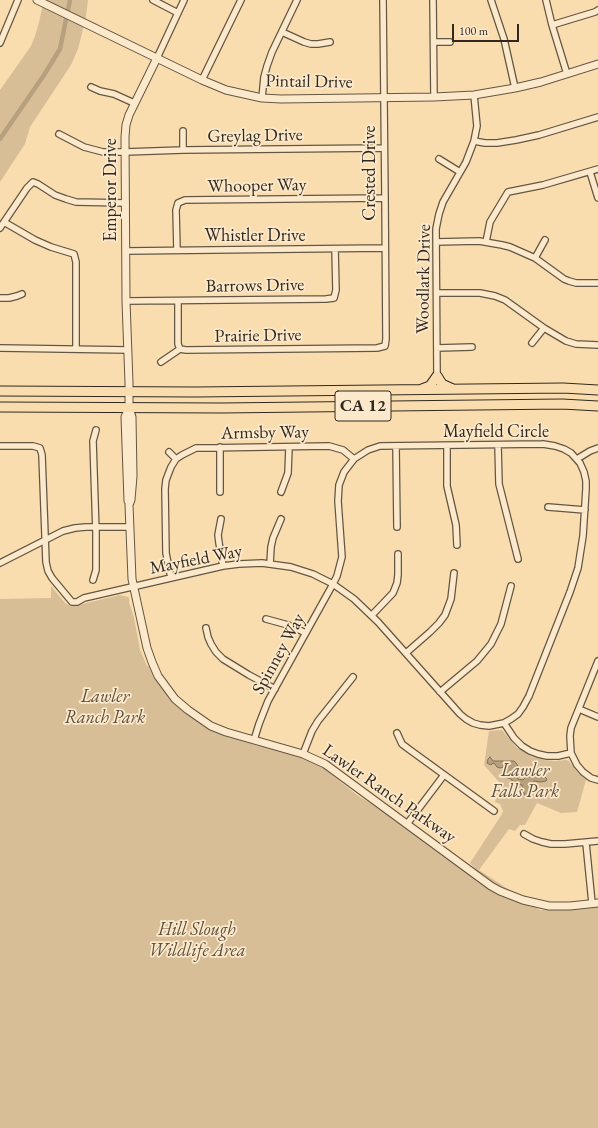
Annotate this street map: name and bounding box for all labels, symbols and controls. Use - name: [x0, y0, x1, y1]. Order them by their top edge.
- scale bar: [454, 16, 521, 42]
- text: 100 m: [459, 23, 488, 39]
- street label: Pintail Drive: [265, 70, 353, 94]
- street label: Greylag Drive: [207, 124, 303, 148]
- street label: Crested Drive: [359, 125, 381, 221]
- street label: Emperor Drive: [100, 138, 122, 242]
- street label: Whooper Way: [207, 174, 307, 198]
- street label: Woodlark Drive: [412, 224, 436, 334]
- street label: Whistler Drive: [204, 225, 306, 247]
- street label: Barrows Drive: [206, 274, 304, 298]
- street label: Prairie Drive: [214, 324, 302, 348]
- road number: CA 12: [335, 391, 391, 421]
- street label: Armsby Way: [221, 421, 309, 445]
- street label: Mayfield Circle: [443, 421, 549, 443]
- street label: Mayfield Way: [148, 540, 244, 580]
- street label: Spinney Way: [248, 610, 310, 698]
- park label: Lawler Ranch Park: [65, 686, 145, 728]
- street label: Lawler Ranch Parkway: [318, 740, 460, 848]
- park label: Lawler Falls Park: [491, 760, 559, 802]
- park label: Hill Slough Wildlife Area: [148, 919, 246, 962]

